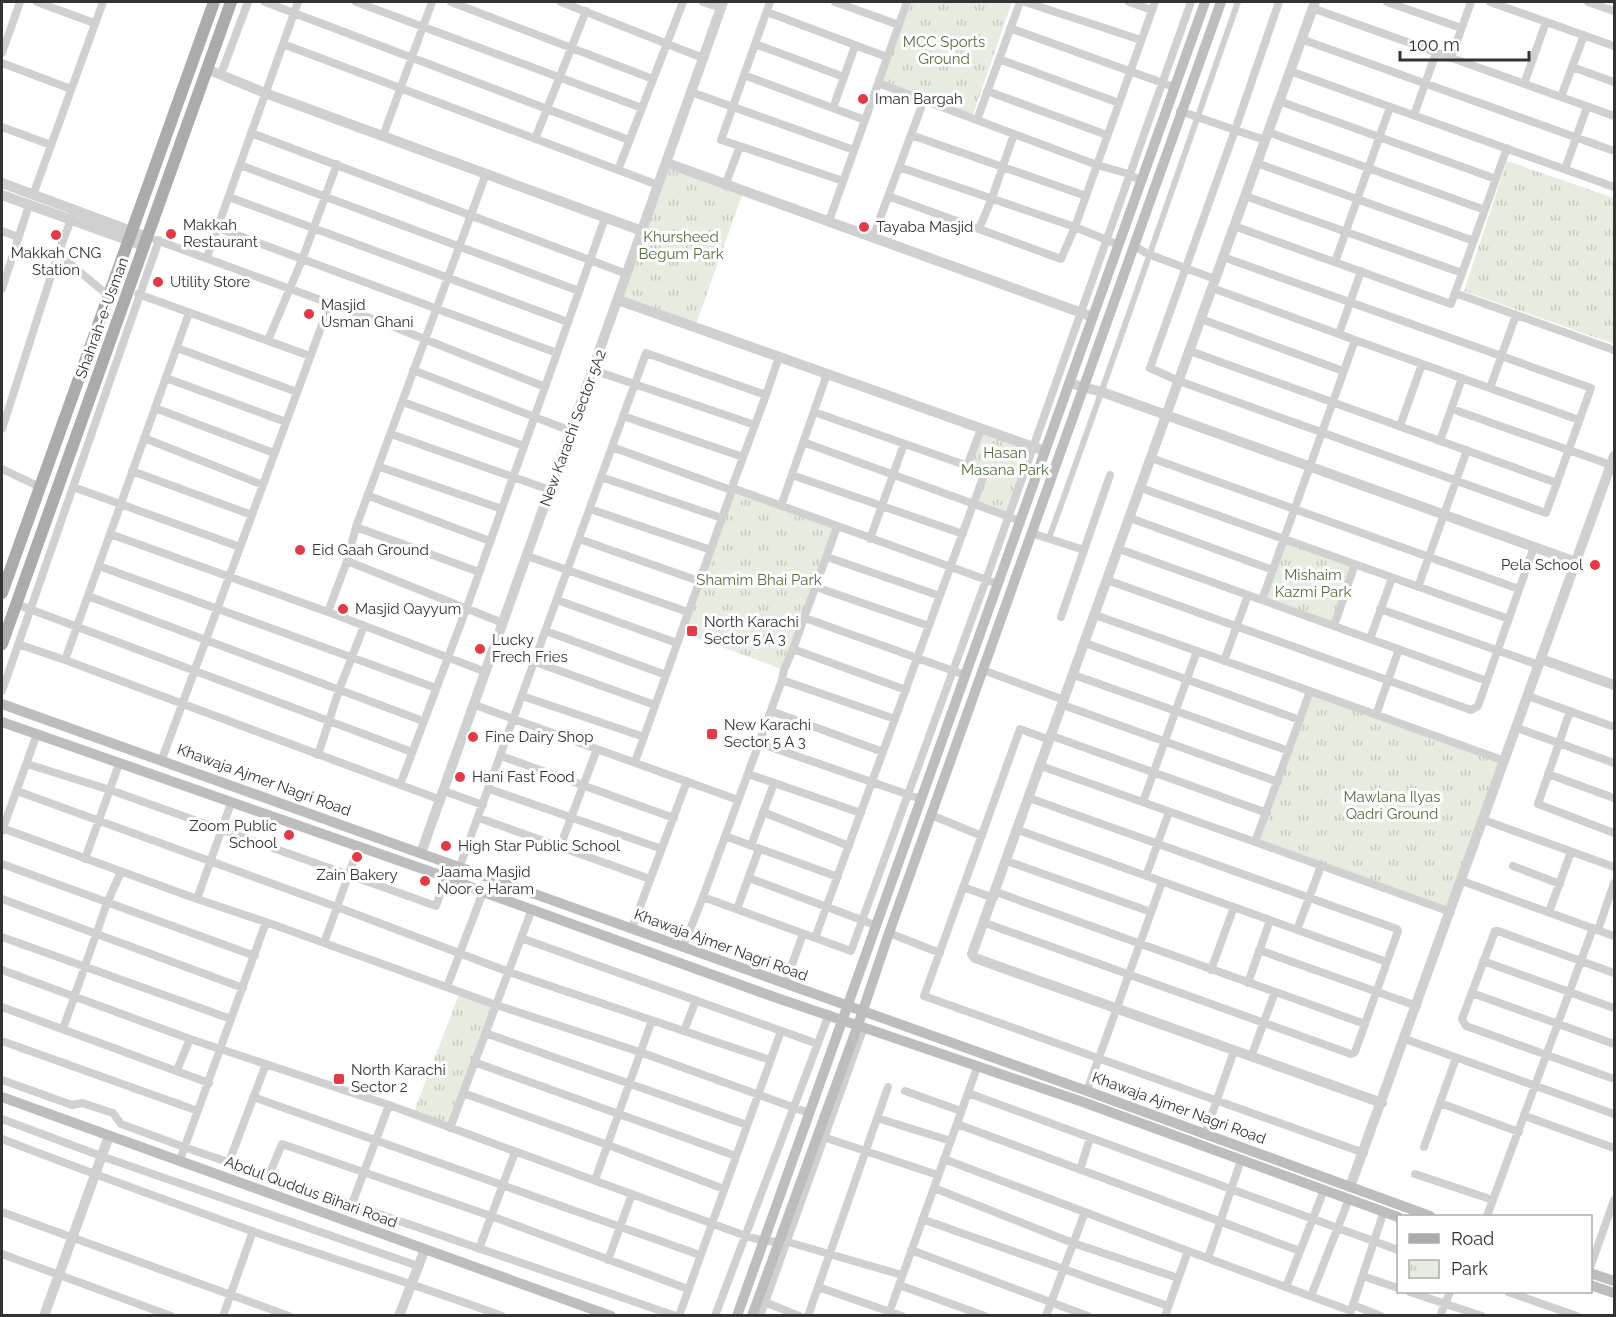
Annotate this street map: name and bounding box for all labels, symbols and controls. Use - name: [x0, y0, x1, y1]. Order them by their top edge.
- scale bar: [1400, 24, 1529, 62]
- park label: MCC Sports Ground: [903, 33, 985, 68]
- text: 100 m: [1409, 34, 1460, 55]
- place label: Iman Bargah: [875, 90, 963, 108]
- marker: Iman Bargah: [856, 92, 870, 106]
- place label: Makkah Restaurant: [183, 216, 258, 251]
- place label: Tayaba Masjid: [876, 218, 973, 236]
- marker: Tayaba Masjid: [857, 220, 871, 234]
- marker: Makkah Restaurant: [164, 227, 178, 241]
- marker: Makkah CNG Station: [49, 228, 63, 242]
- park label: Khursheed Begum Park: [638, 228, 724, 263]
- place label: Makkah CNG Station: [11, 244, 101, 279]
- street label: Shahrah-e-Usman: [72, 255, 132, 381]
- place label: Utility Store: [170, 273, 250, 291]
- marker: Utility Store: [151, 275, 165, 289]
- place label: Masjid Usman Ghani: [321, 296, 414, 331]
- marker: Masjid Usman Ghani: [302, 307, 316, 321]
- street label: New Karachi Sector 5A2: [536, 347, 610, 509]
- park label: Hasan Masana Park: [961, 444, 1049, 479]
- place label: Eid Gaah Ground: [312, 541, 429, 559]
- marker: Eid Gaah Ground: [293, 543, 307, 557]
- place label: Pela School: [1501, 556, 1584, 574]
- marker: Pela School: [1588, 558, 1602, 572]
- park label: Mishaim Kazmi Park: [1275, 566, 1351, 601]
- park label: Shamim Bhai Park: [696, 571, 822, 589]
- place label: Masjid Qayyum: [355, 600, 461, 618]
- marker: Masjid Qayyum: [336, 602, 350, 616]
- place label: North Karachi Sector 5 A 3: [704, 613, 799, 648]
- marker: North Karachi Sector 5 A 3: [685, 624, 699, 638]
- place label: Lucky Frech Fries: [492, 631, 568, 666]
- marker: Lucky Frech Fries: [473, 642, 487, 656]
- place label: New Karachi Sector 5 A 3: [724, 716, 811, 751]
- marker: New Karachi Sector 5 A 3: [705, 727, 719, 741]
- place label: Fine Dairy Shop: [485, 728, 593, 746]
- marker: Fine Dairy Shop: [466, 730, 480, 744]
- street label: Khawaja Ajmer Nagri Road: [175, 740, 353, 820]
- place label: Hani Fast Food: [472, 768, 575, 786]
- marker: Hani Fast Food: [453, 770, 467, 784]
- park label: Mawlana Ilyas Qadri Ground: [1343, 788, 1441, 823]
- place label: Zoom Public School: [189, 817, 278, 852]
- marker: Zoom Public School: [282, 828, 296, 842]
- place label: High Star Public School: [458, 837, 621, 855]
- marker: High Star Public School: [439, 839, 453, 853]
- marker: Zain Bakery: [350, 850, 364, 864]
- place label: Jaama Masjid Noor e Haram: [437, 863, 534, 898]
- place label: Zain Bakery: [316, 866, 398, 884]
- marker: Jaama Masjid Noor e Haram: [418, 874, 432, 888]
- street label: Khawaja Ajmer Nagri Road: [632, 905, 810, 985]
- place label: North Karachi Sector 2: [351, 1061, 446, 1096]
- street label: Khawaja Ajmer Nagri Road: [1090, 1068, 1268, 1148]
- marker: North Karachi Sector 2: [332, 1072, 346, 1086]
- street label: Abdul Quddus Bihari Road: [222, 1152, 400, 1232]
- legend: [1397, 1215, 1592, 1293]
- text: Road: [1451, 1228, 1494, 1249]
- text: Park: [1451, 1258, 1488, 1279]

